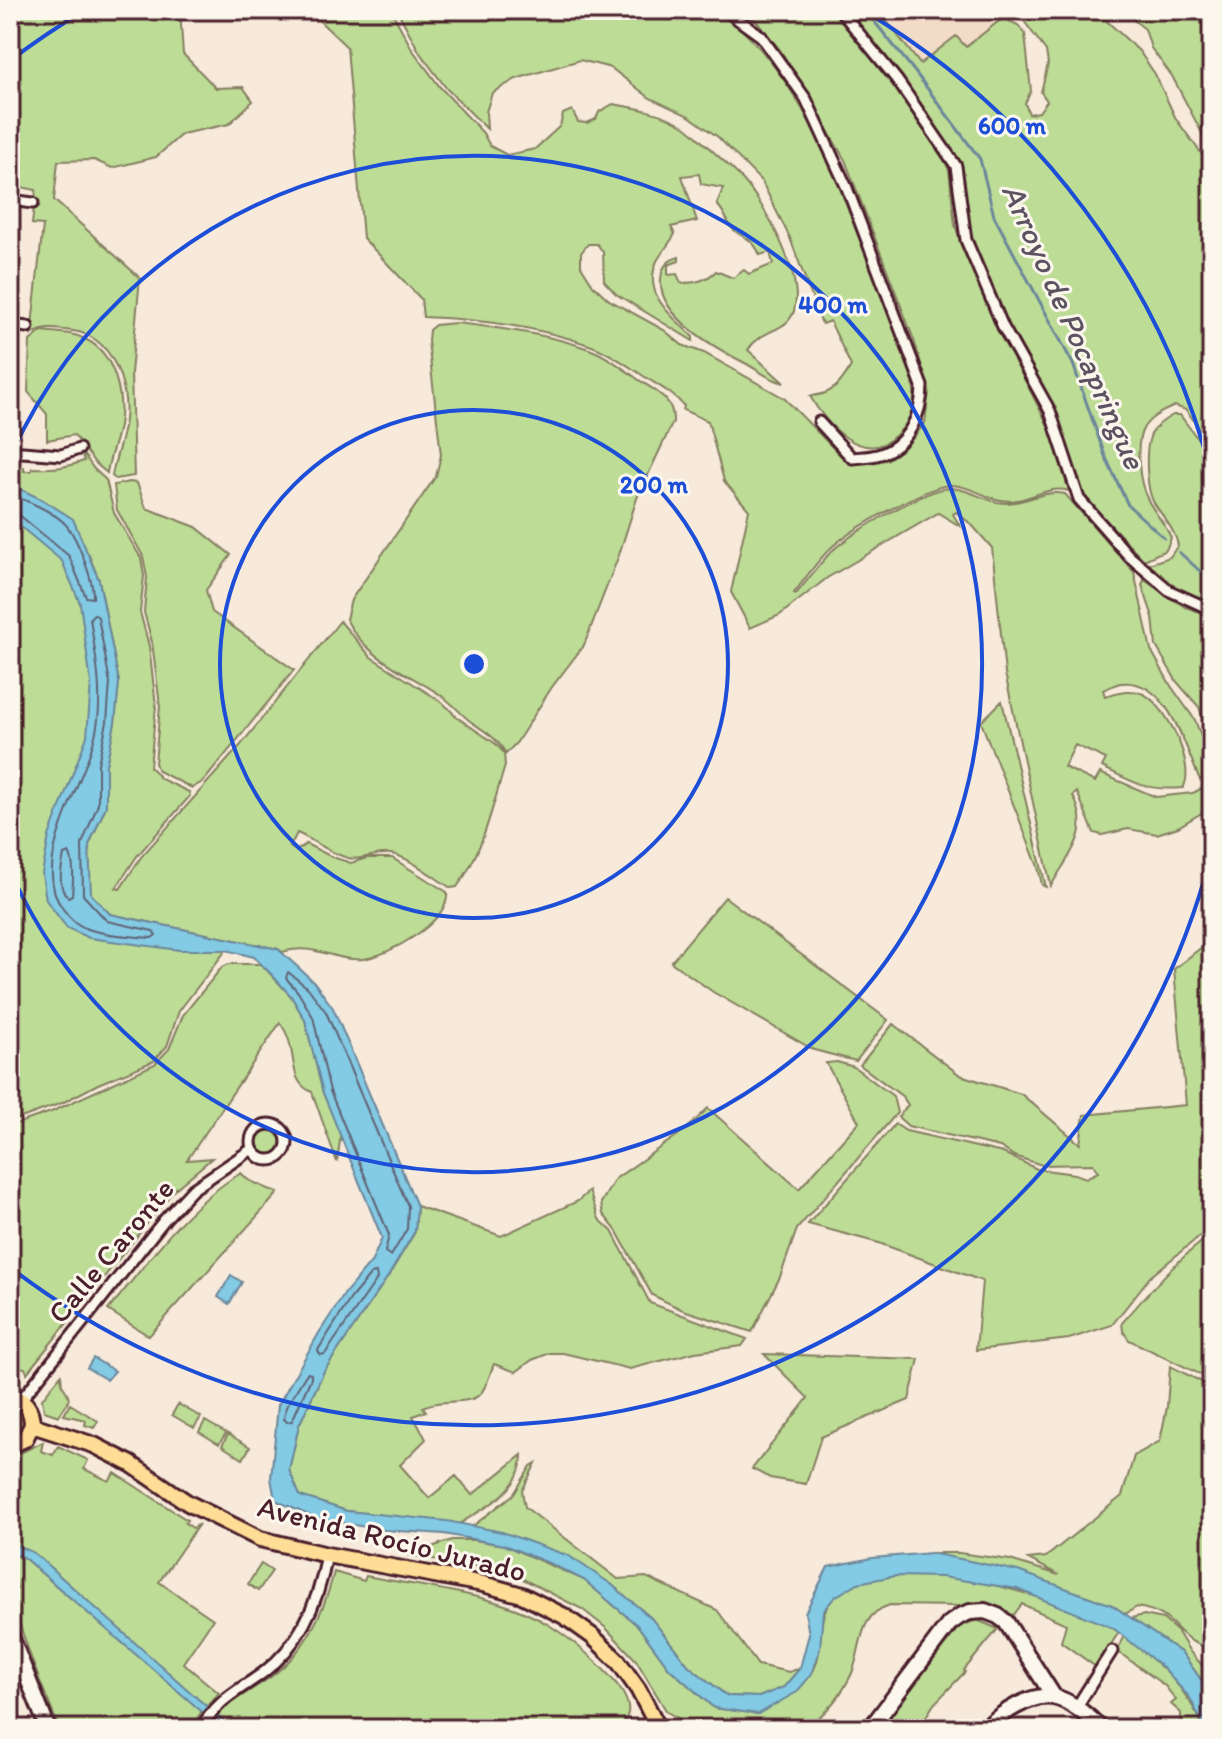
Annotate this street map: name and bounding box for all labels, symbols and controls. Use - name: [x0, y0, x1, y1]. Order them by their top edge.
- text: 600 m: [978, 111, 1047, 140]
- water label: Arroyo de Pocapringue: [994, 177, 1155, 476]
- text: 400 m: [798, 290, 869, 319]
- text: 200 m: [620, 470, 689, 499]
- centre of rings: [460, 650, 488, 678]
- street label: Calle Caronte: [39, 1171, 182, 1331]
- street label: Avenida Rocío Jurado: [254, 1487, 530, 1590]

